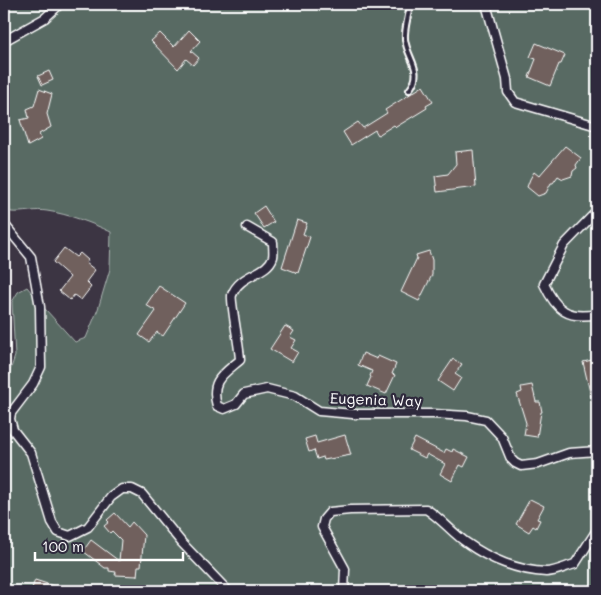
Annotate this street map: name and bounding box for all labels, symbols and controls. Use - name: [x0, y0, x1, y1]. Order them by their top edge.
- street label: Eugenia Way: [330, 387, 423, 411]
- scale bar: [35, 530, 182, 562]
- text: 100 m: [42, 536, 84, 556]

